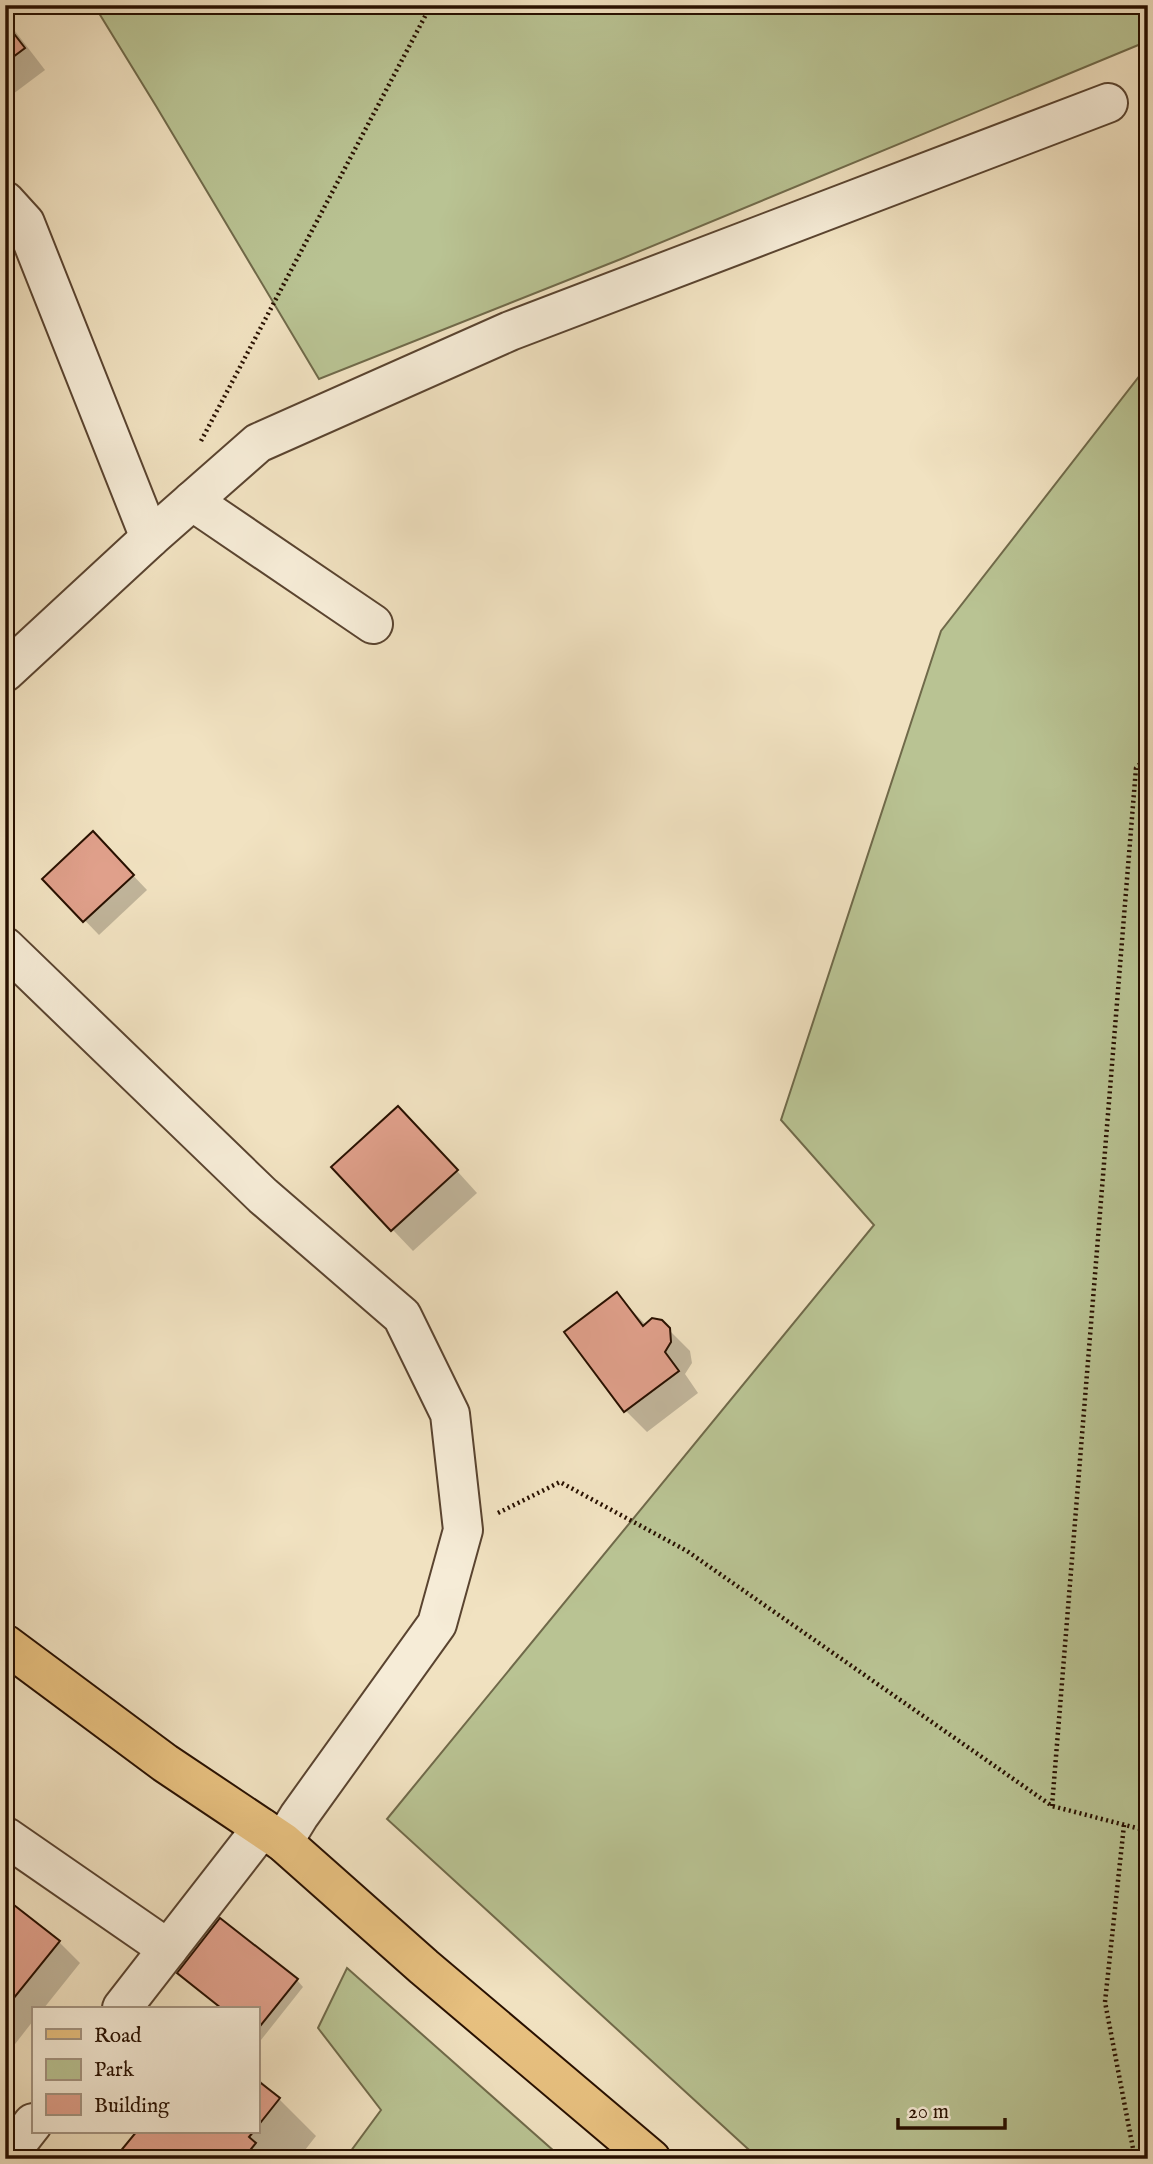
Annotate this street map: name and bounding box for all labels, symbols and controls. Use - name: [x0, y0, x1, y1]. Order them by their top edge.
- legend: [32, 2007, 259, 2132]
- text: Road: [94, 2023, 142, 2050]
- text: Park: [94, 2057, 135, 2084]
- scale bar: [898, 2087, 1004, 2131]
- text: Building: [94, 2093, 170, 2120]
- text: 20 m: [908, 2099, 949, 2126]

